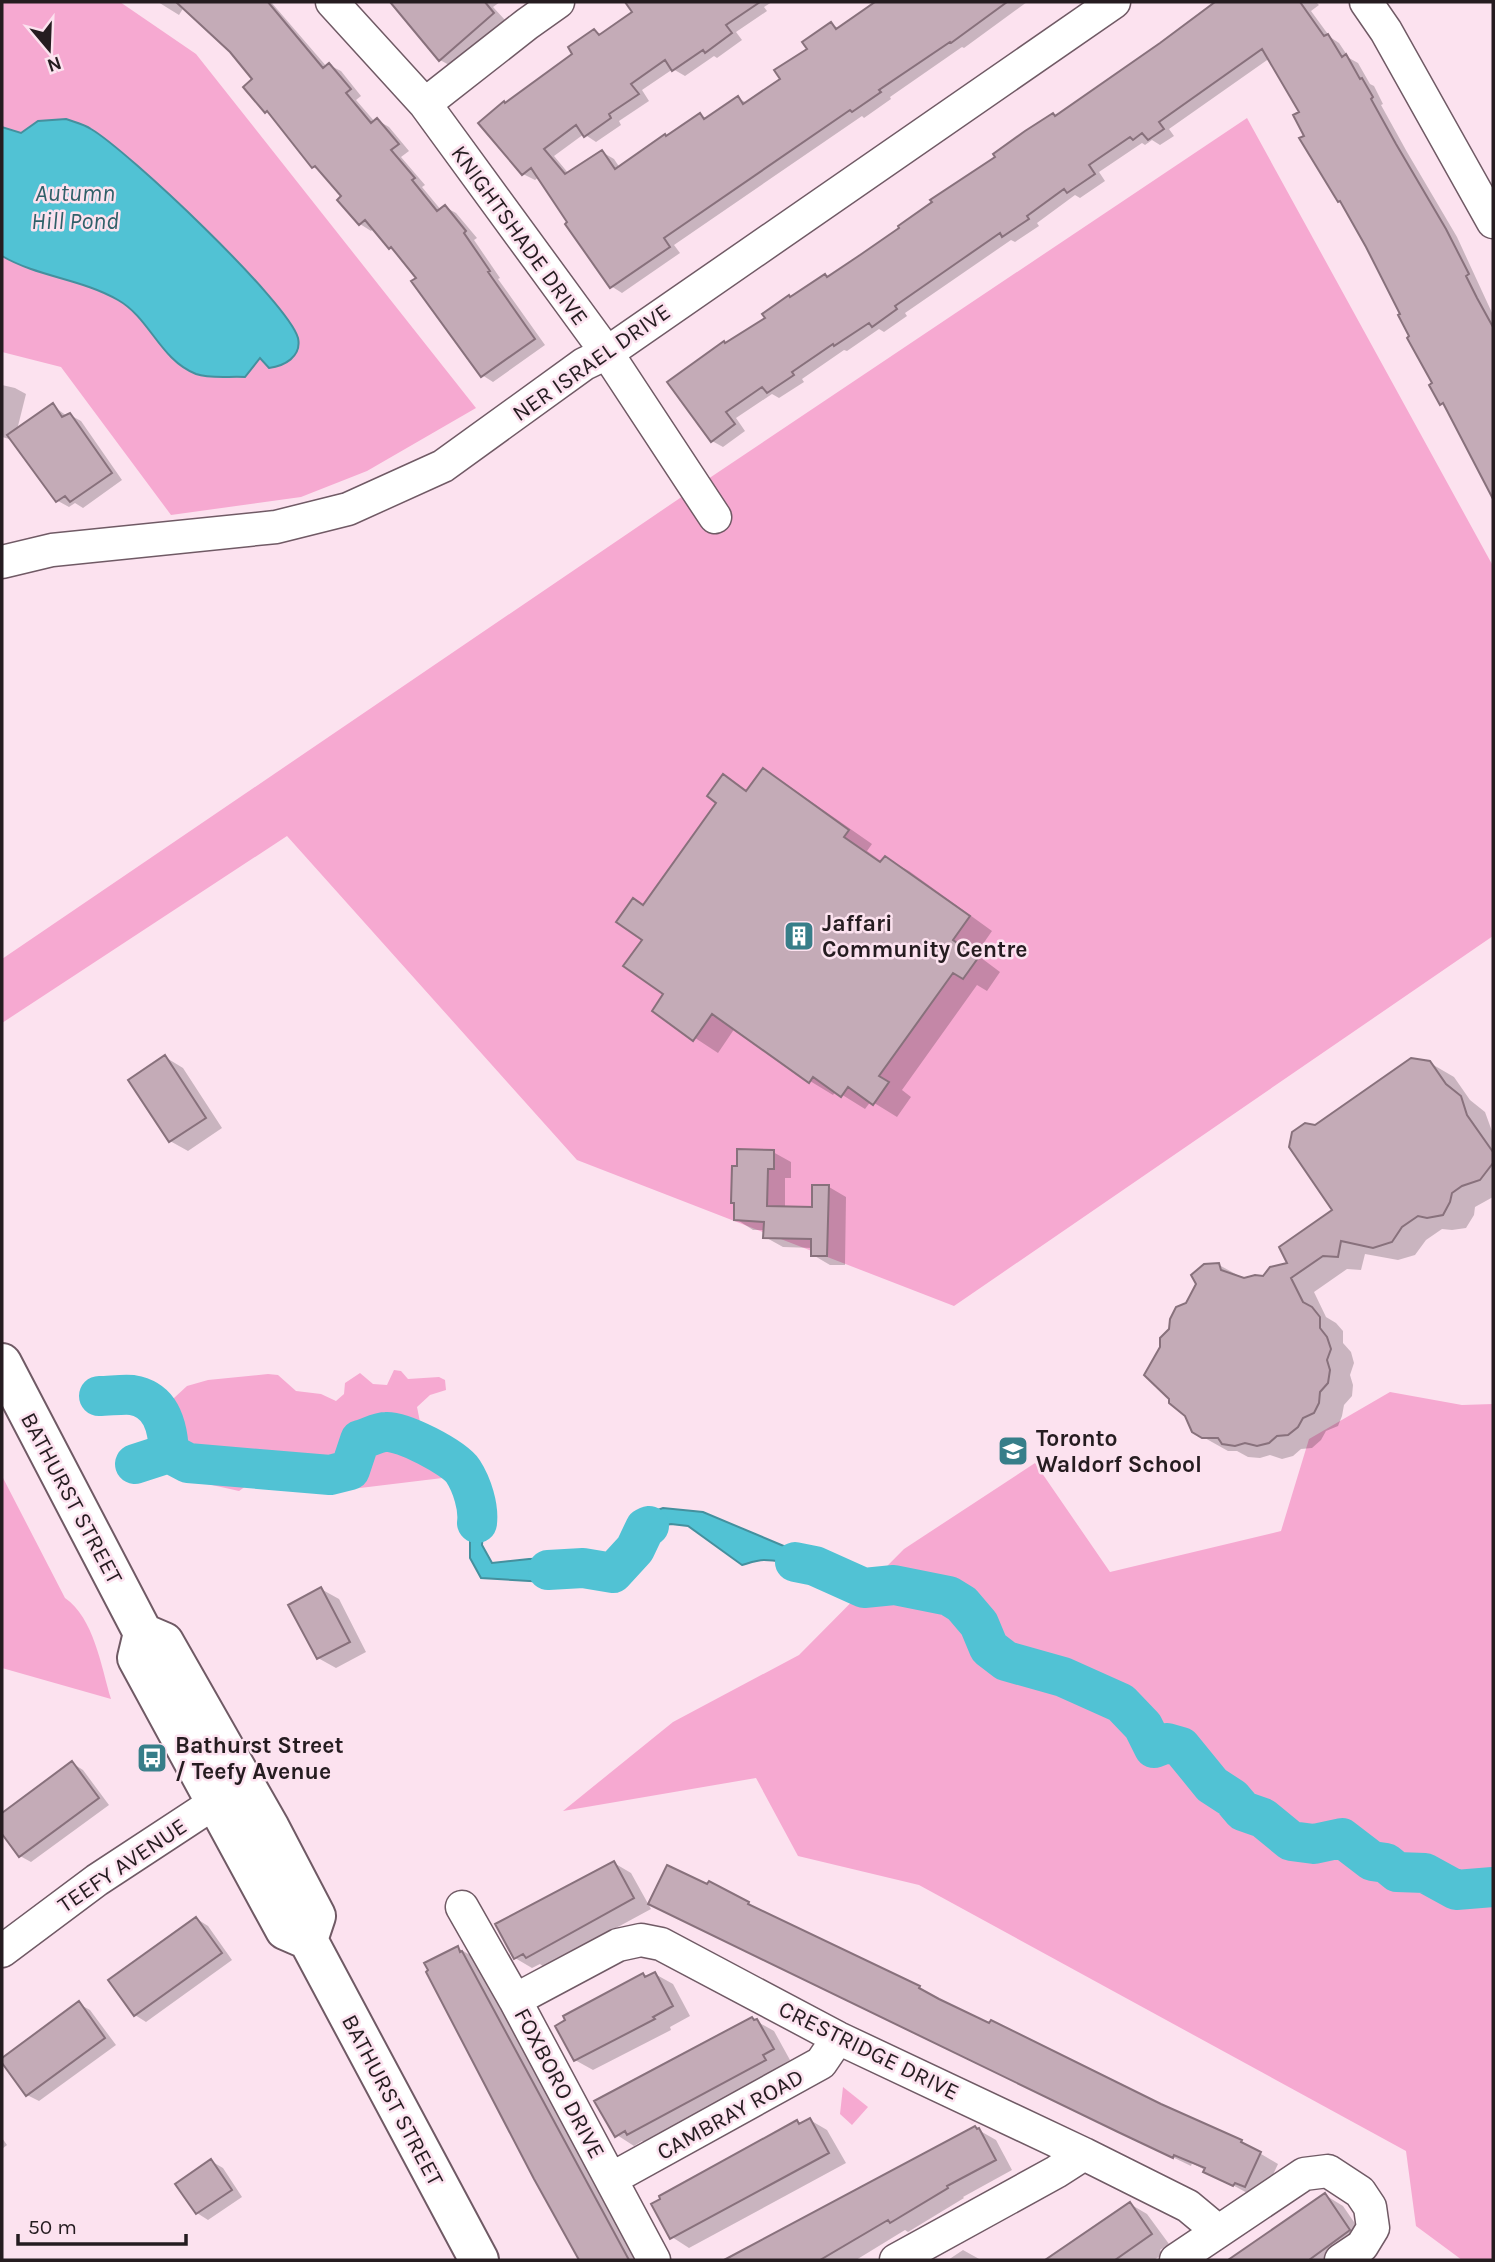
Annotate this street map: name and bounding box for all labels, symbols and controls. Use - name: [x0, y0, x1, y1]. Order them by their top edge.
- north arrow: [14, 14, 84, 84]
- text: N: [44, 52, 64, 77]
- street label: KNIGHTSHADE DRIVE: [445, 140, 594, 330]
- water label: Autumn Hill Pond: [31, 179, 119, 235]
- street label: NER ISRAEL DRIVE: [507, 298, 675, 427]
- place label: Jaffari Community Centre: [822, 910, 1027, 963]
- building icon: Jaffari Community Centre: [782, 919, 816, 953]
- street label: BATHURST STREET: [15, 1408, 128, 1589]
- place label: Toronto Waldorf School: [1036, 1425, 1202, 1478]
- school or university icon: Toronto Waldorf School: [996, 1434, 1030, 1468]
- place label: Bathurst Street / Teefy Avenue: [175, 1732, 343, 1785]
- bus stop icon: Bathurst Street / Teefy Avenue: [135, 1741, 169, 1775]
- street label: TEEFY AVENUE: [53, 1812, 192, 1918]
- street label: CRESTRIDGE DRIVE: [774, 1995, 963, 2106]
- street label: FOXBORO DRIVE: [509, 2003, 611, 2163]
- street label: BATHURST STREET: [336, 2010, 449, 2191]
- street label: CAMBRAY ROAD: [652, 2063, 808, 2166]
- scale bar: [18, 2202, 186, 2246]
- text: 50 m: [28, 2215, 77, 2239]

